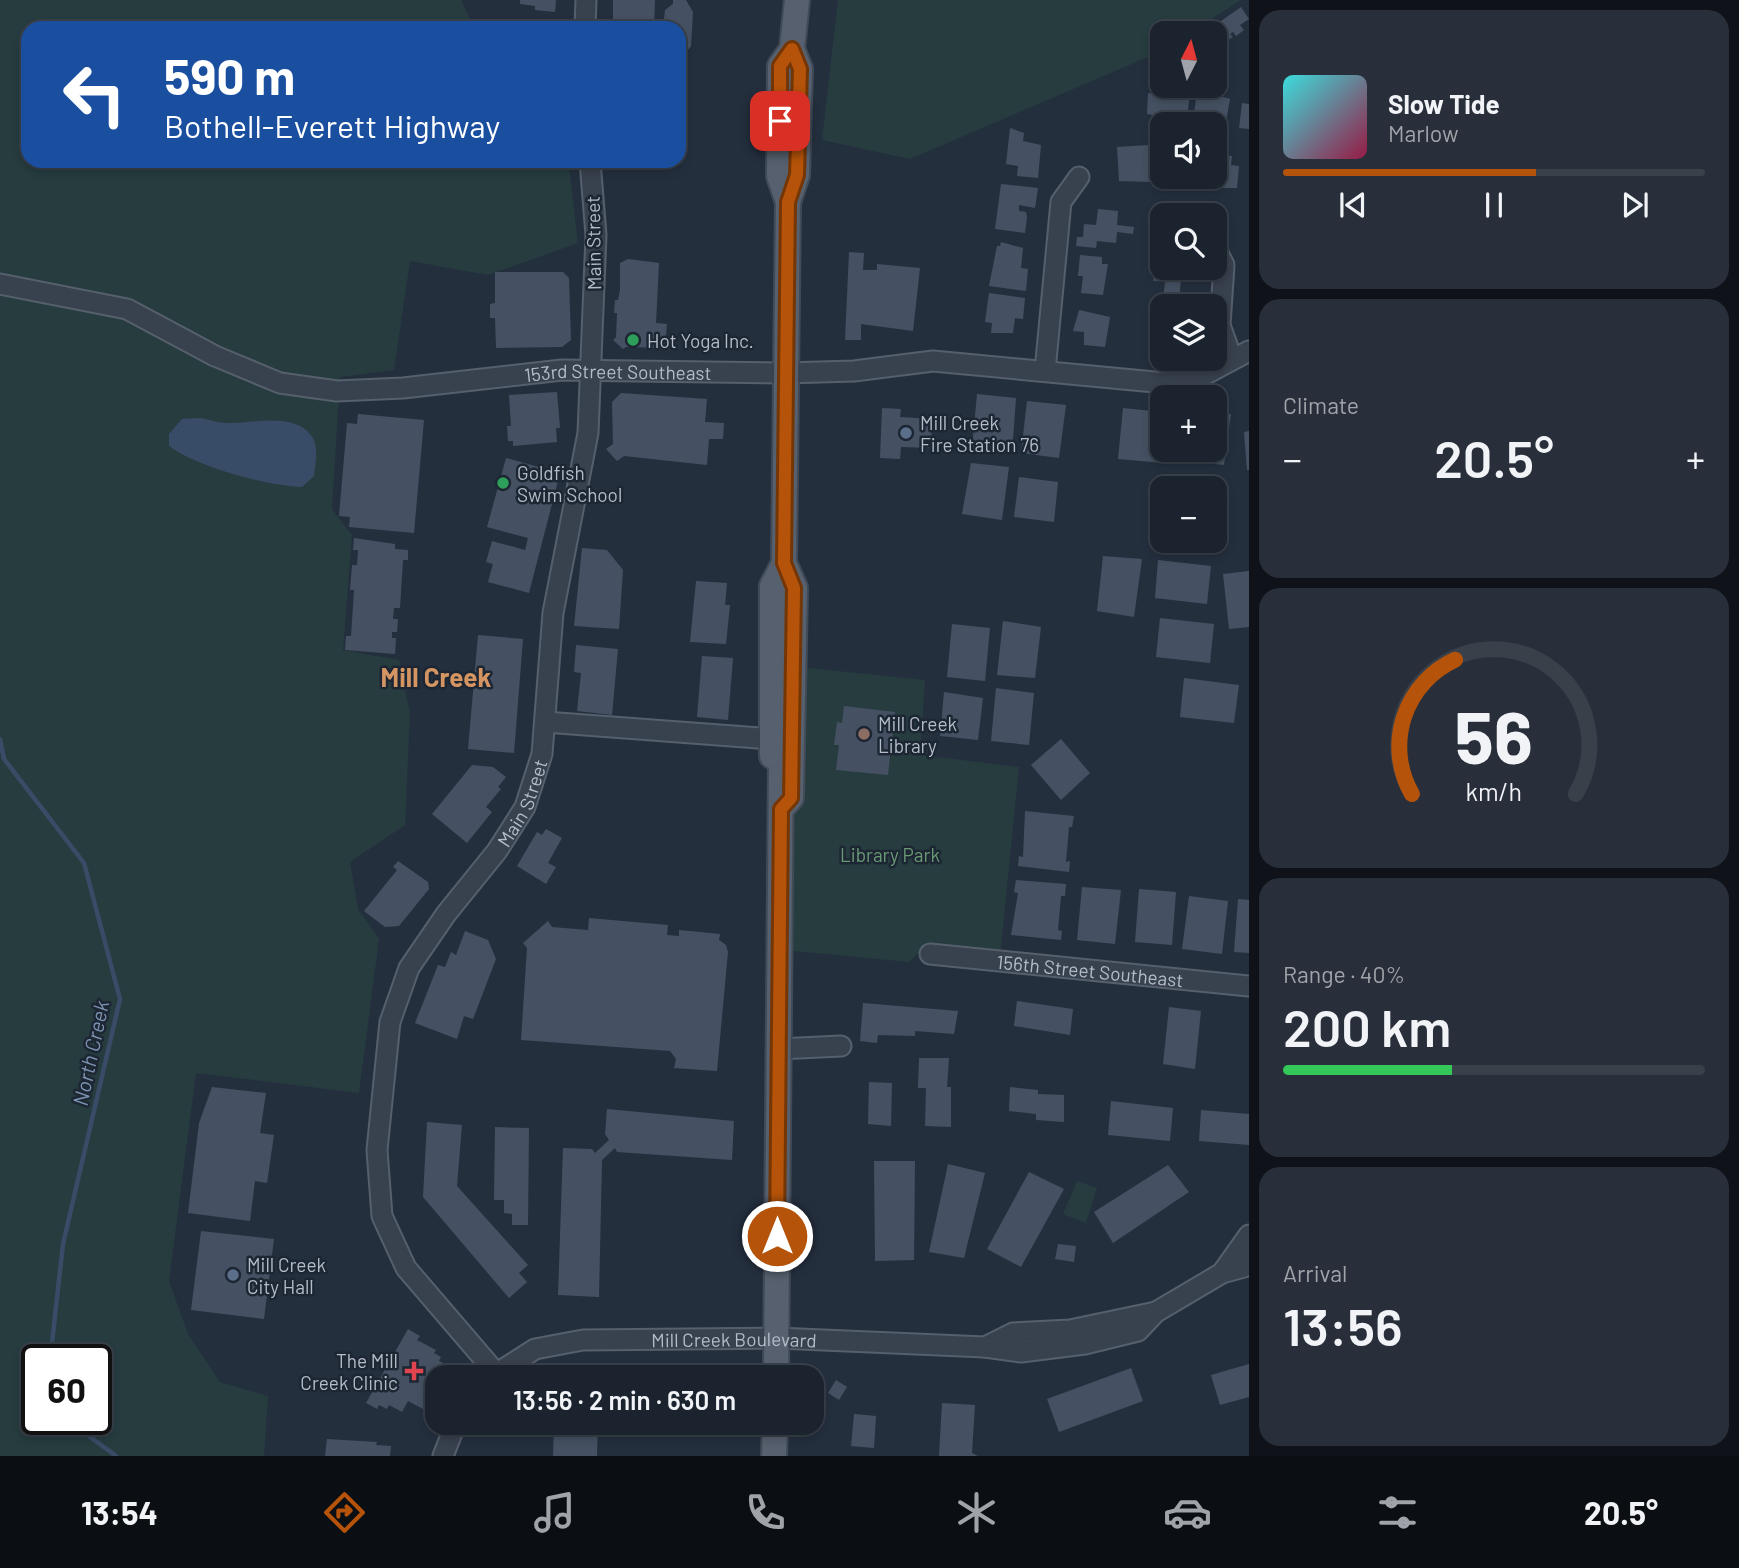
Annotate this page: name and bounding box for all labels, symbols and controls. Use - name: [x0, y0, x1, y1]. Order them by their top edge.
- north arrow: [1150, 21, 1227, 98]
- map controls: [1150, 21, 1227, 553]
- text: 590 m: [164, 46, 295, 105]
- icon: left: [49, 49, 140, 140]
- text: Slow Tide: [1388, 88, 1500, 119]
- pin: [750, 91, 810, 151]
- icon: arrive: [761, 102, 799, 140]
- text: Bothell-Everett Highway: [164, 106, 500, 144]
- button: sound: [1150, 112, 1227, 189]
- text: Marlow: [1388, 119, 1459, 147]
- icon: previous: [1334, 186, 1372, 224]
- icon: pause: [1475, 186, 1513, 224]
- icon: next: [1616, 186, 1654, 224]
- street label: Main Street: [581, 196, 605, 290]
- button: search: [1150, 203, 1227, 280]
- button: layers: [1150, 294, 1227, 371]
- place label: Hot Yoga Inc.: [647, 329, 754, 352]
- marker: Hot Yoga Inc.: [625, 332, 641, 348]
- street label: 153rd Street Southeast: [523, 358, 712, 386]
- button: +: [1150, 385, 1227, 462]
- text: Climate: [1283, 391, 1359, 419]
- place label: Mill Creek Fire Station 76: [920, 411, 1039, 456]
- marker: Mill Creek Fire Station 76: [898, 425, 914, 441]
- text: 20.5°: [1434, 426, 1554, 488]
- text: −: [1283, 435, 1302, 481]
- text: +: [1686, 435, 1705, 481]
- place label: Goldfish Swim School: [517, 461, 622, 506]
- marker: Goldfish Swim School: [495, 475, 511, 491]
- button: −: [1150, 476, 1227, 553]
- district label: Mill Creek: [381, 661, 492, 692]
- text: 56: [1455, 691, 1533, 779]
- place label: Mill Creek Library: [878, 712, 957, 757]
- marker: Mill Creek Library: [856, 726, 872, 742]
- street label: Main Street: [491, 756, 551, 851]
- text: km/h: [1466, 776, 1522, 806]
- park label: Library Park: [840, 843, 940, 866]
- street label: 156th Street Southeast: [996, 949, 1185, 991]
- text: Range · 40%: [1283, 960, 1405, 988]
- text: 200 km: [1283, 995, 1451, 1057]
- water label: North Creek: [67, 997, 113, 1108]
- position arrow: [740, 1199, 814, 1273]
- place label: Mill Creek City Hall: [247, 1253, 326, 1298]
- text: Arrival: [1283, 1259, 1347, 1287]
- marker: Mill Creek City Hall: [225, 1267, 241, 1283]
- text: 13:56: [1283, 1294, 1403, 1356]
- street label: Mill Creek Boulevard: [651, 1326, 817, 1351]
- speed limit sign: 60: [21, 1344, 112, 1435]
- place label: The Mill Creek Clinic: [300, 1349, 398, 1394]
- marker: The Mill Creek Clinic: [404, 1361, 424, 1381]
- text: 13:56 · 2 min · 630 m: [513, 1384, 736, 1415]
- icon: directions: [320, 1488, 369, 1537]
- icon: music: [530, 1488, 579, 1537]
- icon: phone: [741, 1488, 790, 1537]
- icon: climate: [952, 1488, 1001, 1537]
- icon: car: [1163, 1488, 1212, 1537]
- icon: filters: [1373, 1488, 1422, 1537]
- text: 13:54: [81, 1493, 158, 1531]
- text: 20.5°: [1584, 1493, 1658, 1531]

